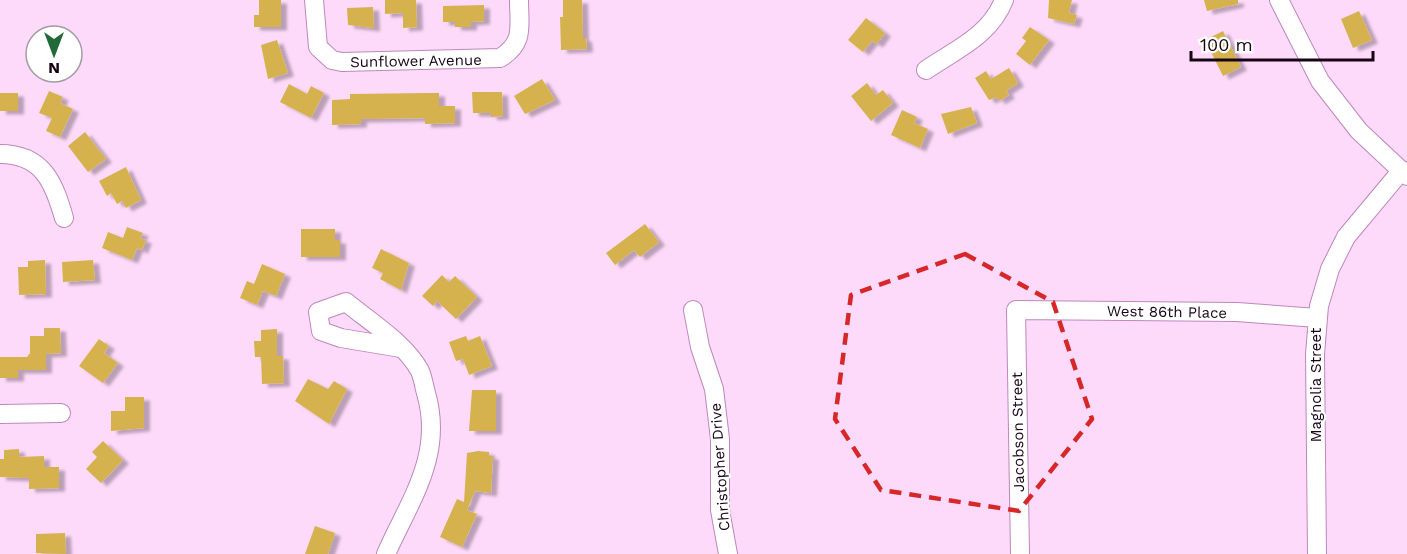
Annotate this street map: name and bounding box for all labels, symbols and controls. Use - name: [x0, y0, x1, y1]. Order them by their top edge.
- north arrow: [24, 24, 84, 84]
- scale bar: [1191, 24, 1372, 62]
- text: 100 m: [1200, 34, 1253, 55]
- street label: Sunflower Avenue: [350, 51, 482, 71]
- text: N: [48, 59, 60, 78]
- street label: West 86th Place: [1107, 302, 1227, 322]
- street label: Magnolia Street: [1307, 327, 1325, 442]
- street label: Jacobson Street: [1008, 371, 1028, 492]
- street label: Christopher Drive: [707, 402, 733, 532]

